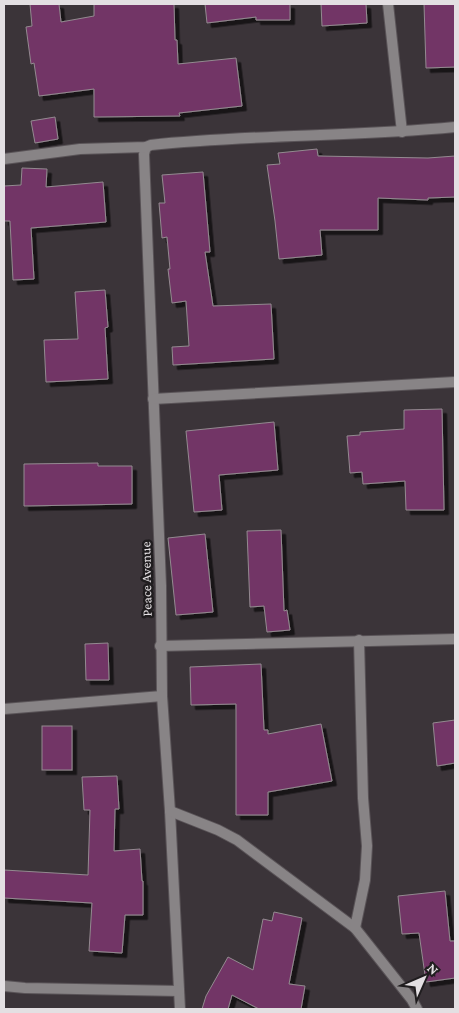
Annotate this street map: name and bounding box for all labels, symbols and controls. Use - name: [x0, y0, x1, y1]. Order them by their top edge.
- street label: Peace Avenue: [137, 541, 155, 617]
- north arrow: [399, 953, 449, 1003]
- text: N: [424, 960, 443, 978]

